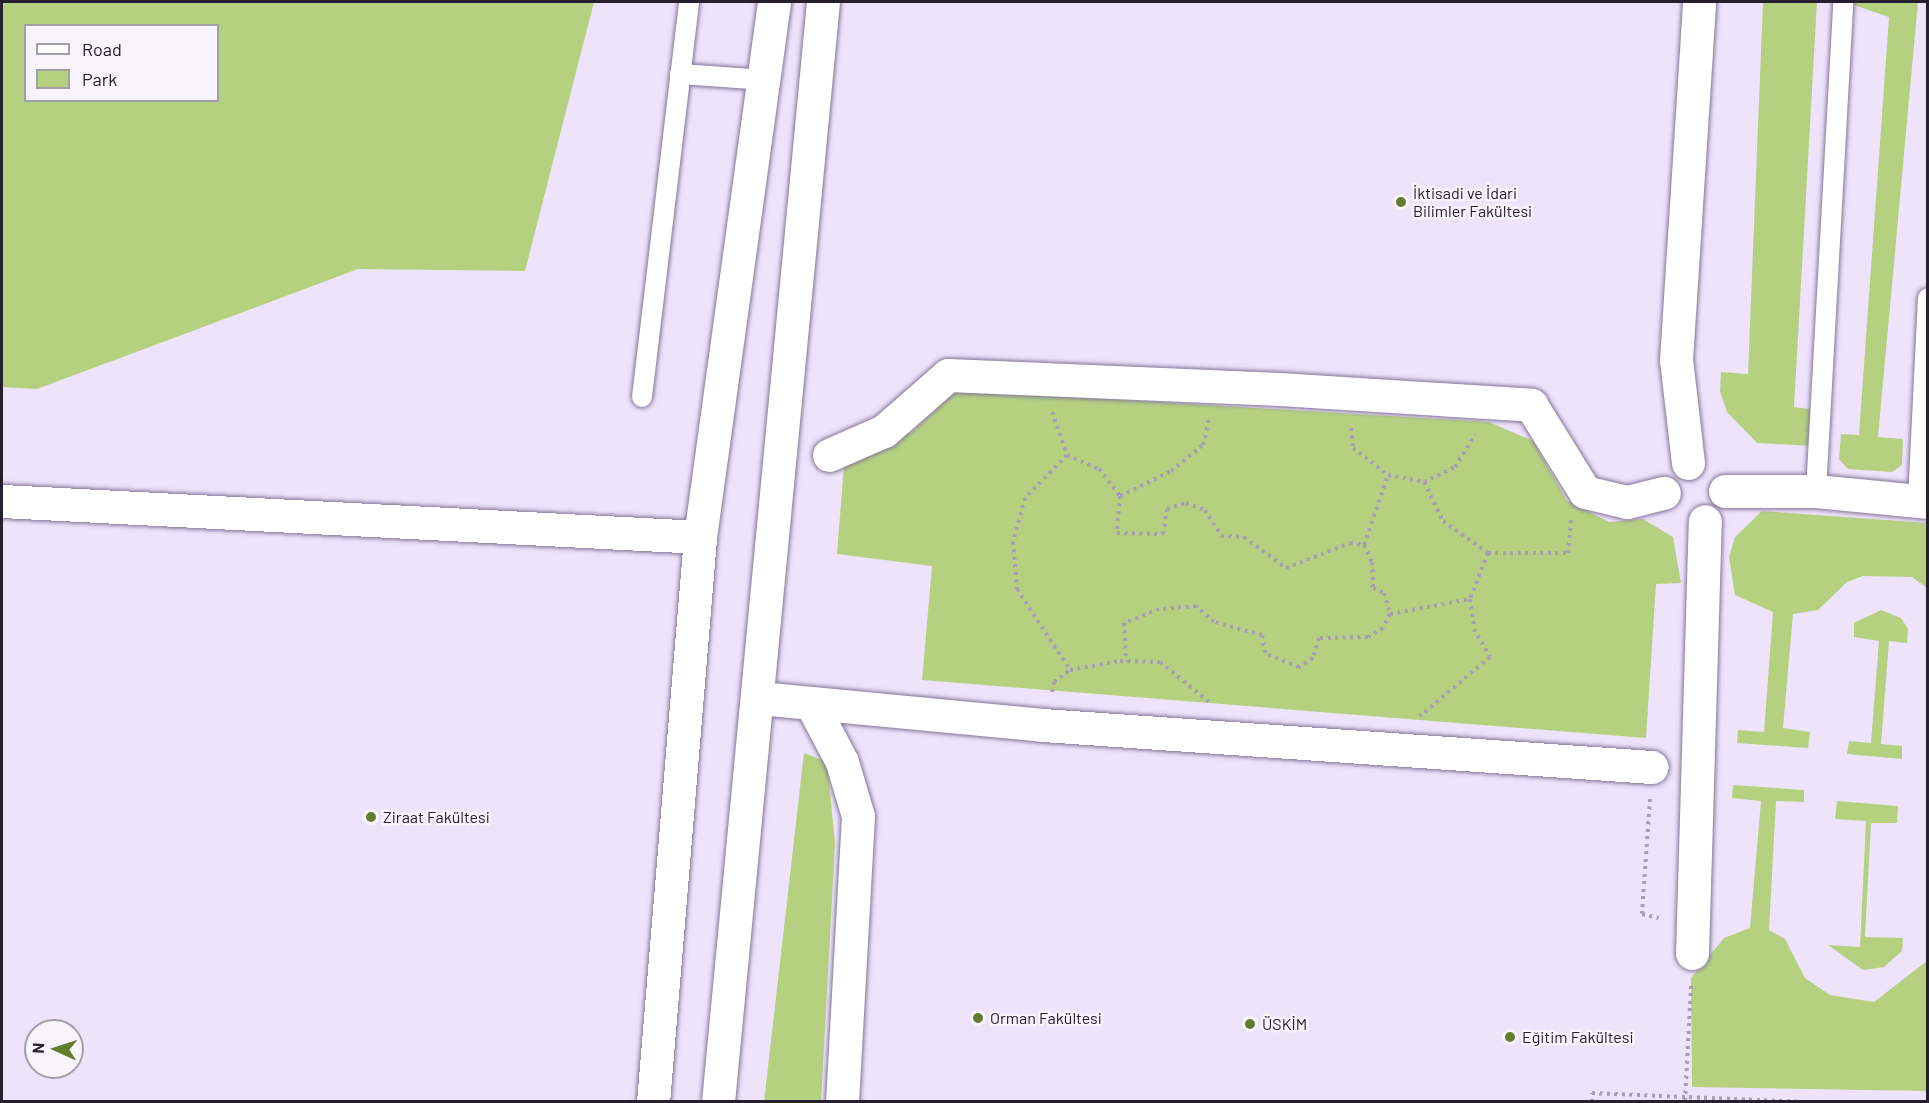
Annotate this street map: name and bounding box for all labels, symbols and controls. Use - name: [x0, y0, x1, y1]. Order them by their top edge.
- legend: [24, 24, 219, 102]
- text: Road: [82, 38, 122, 60]
- text: Park: [82, 68, 117, 90]
- place label: İktisadi ve İdari Bilimler Fakültesi: [1413, 183, 1532, 221]
- marker: İktisadi ve İdari Bilimler Fakültesi: [1394, 195, 1408, 209]
- place label: Ziraat Fakültesi: [383, 807, 490, 827]
- marker: Ziraat Fakültesi: [364, 810, 378, 824]
- place label: Orman Fakültesi: [990, 1008, 1102, 1028]
- marker: Orman Fakültesi: [971, 1011, 985, 1025]
- place label: ÜSKİM: [1262, 1014, 1307, 1034]
- marker: ÜSKİM: [1243, 1017, 1257, 1031]
- north arrow: [24, 1019, 84, 1079]
- place label: Eğitim Fakültesi: [1522, 1027, 1633, 1047]
- marker: Eğitim Fakültesi: [1503, 1030, 1517, 1044]
- text: N: [28, 1042, 47, 1054]

